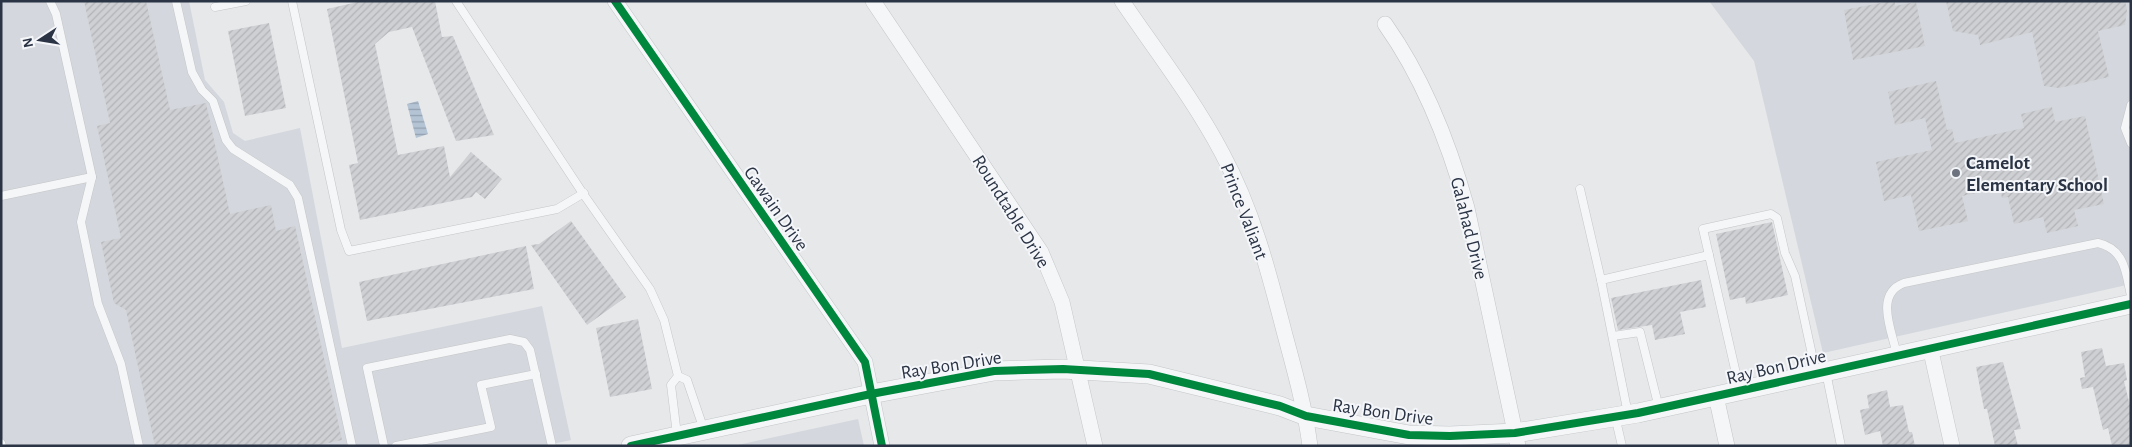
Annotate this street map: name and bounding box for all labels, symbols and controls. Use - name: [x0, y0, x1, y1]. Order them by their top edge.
- north arrow: [15, 15, 65, 65]
- text: N: [20, 36, 36, 49]
- street label: Roundtable Drive: [968, 152, 1053, 272]
- place label: Camelot Elementary School: [1966, 154, 2108, 195]
- street label: Prince Valiant: [1217, 161, 1271, 262]
- street label: Gawain Drive: [740, 163, 812, 254]
- marker: Camelot Elementary School: [1950, 167, 1962, 179]
- street label: Galahad Drive: [1447, 175, 1490, 281]
- street label: Ray Bon Drive: [1725, 347, 1828, 388]
- street label: Ray Bon Drive: [900, 348, 1003, 383]
- street label: Ray Bon Drive: [1331, 396, 1434, 429]

